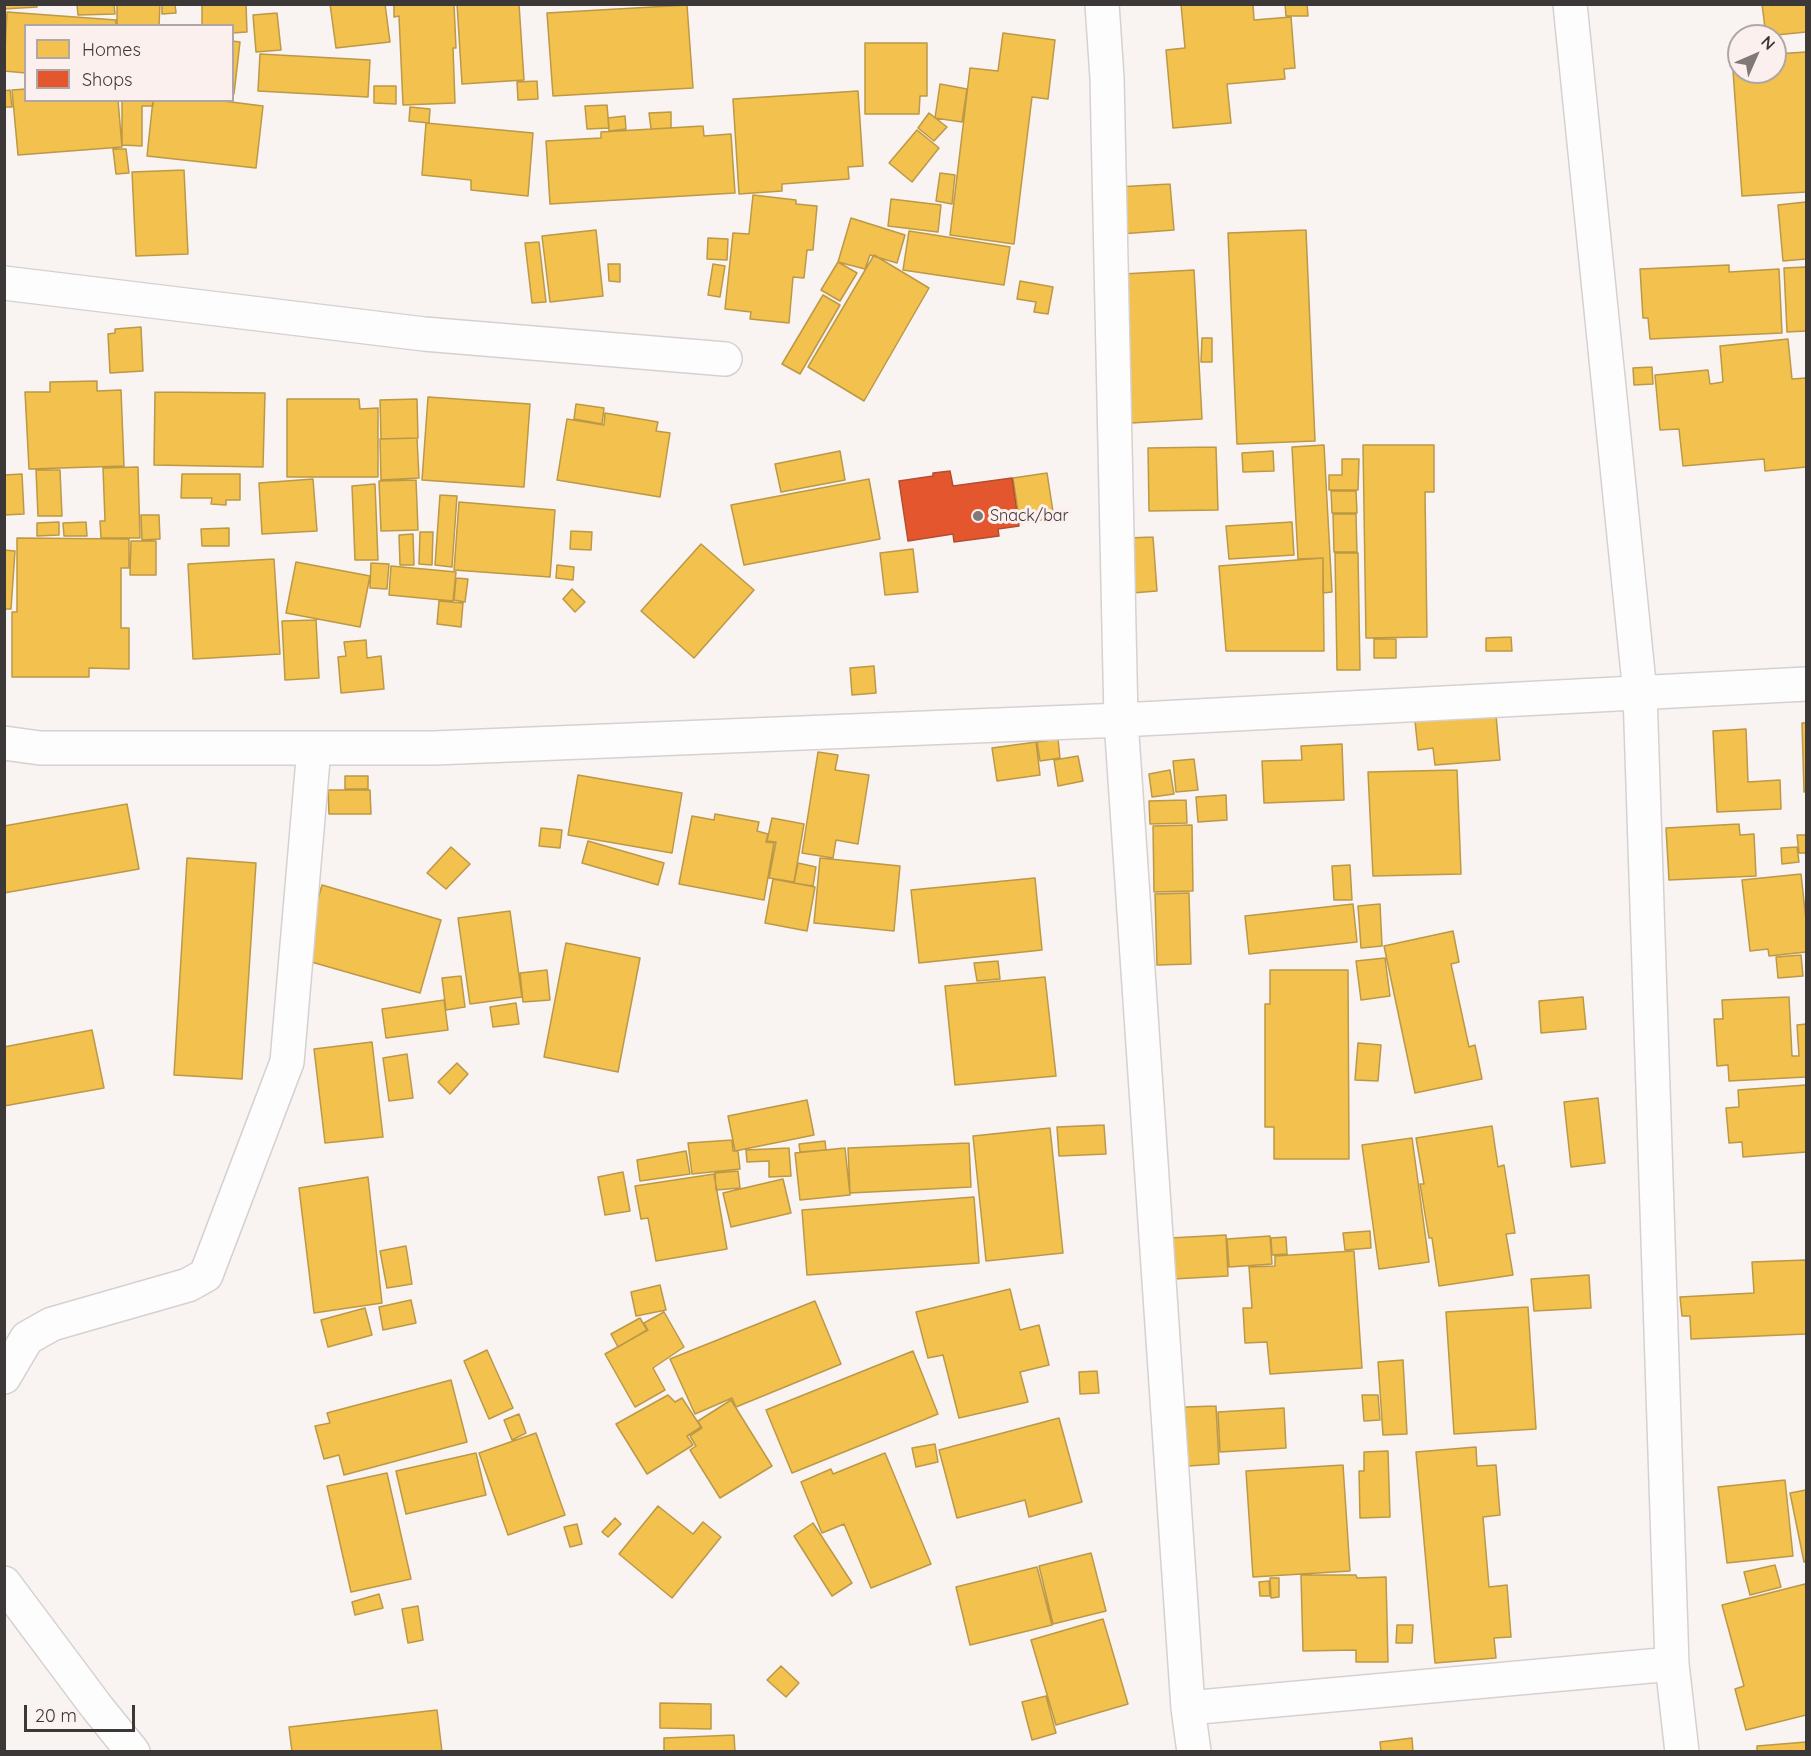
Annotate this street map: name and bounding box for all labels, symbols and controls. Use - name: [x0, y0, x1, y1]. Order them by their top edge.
- legend: [24, 24, 234, 102]
- north arrow: [1727, 24, 1787, 84]
- text: N: [1757, 31, 1780, 54]
- text: Homes: [82, 38, 141, 61]
- text: Shops: [82, 68, 133, 91]
- place label: Snack/bar: [990, 506, 1069, 526]
- marker: Snack/bar: [971, 509, 985, 523]
- scale bar: [27, 1693, 138, 1731]
- text: 20 m: [35, 1704, 77, 1727]

